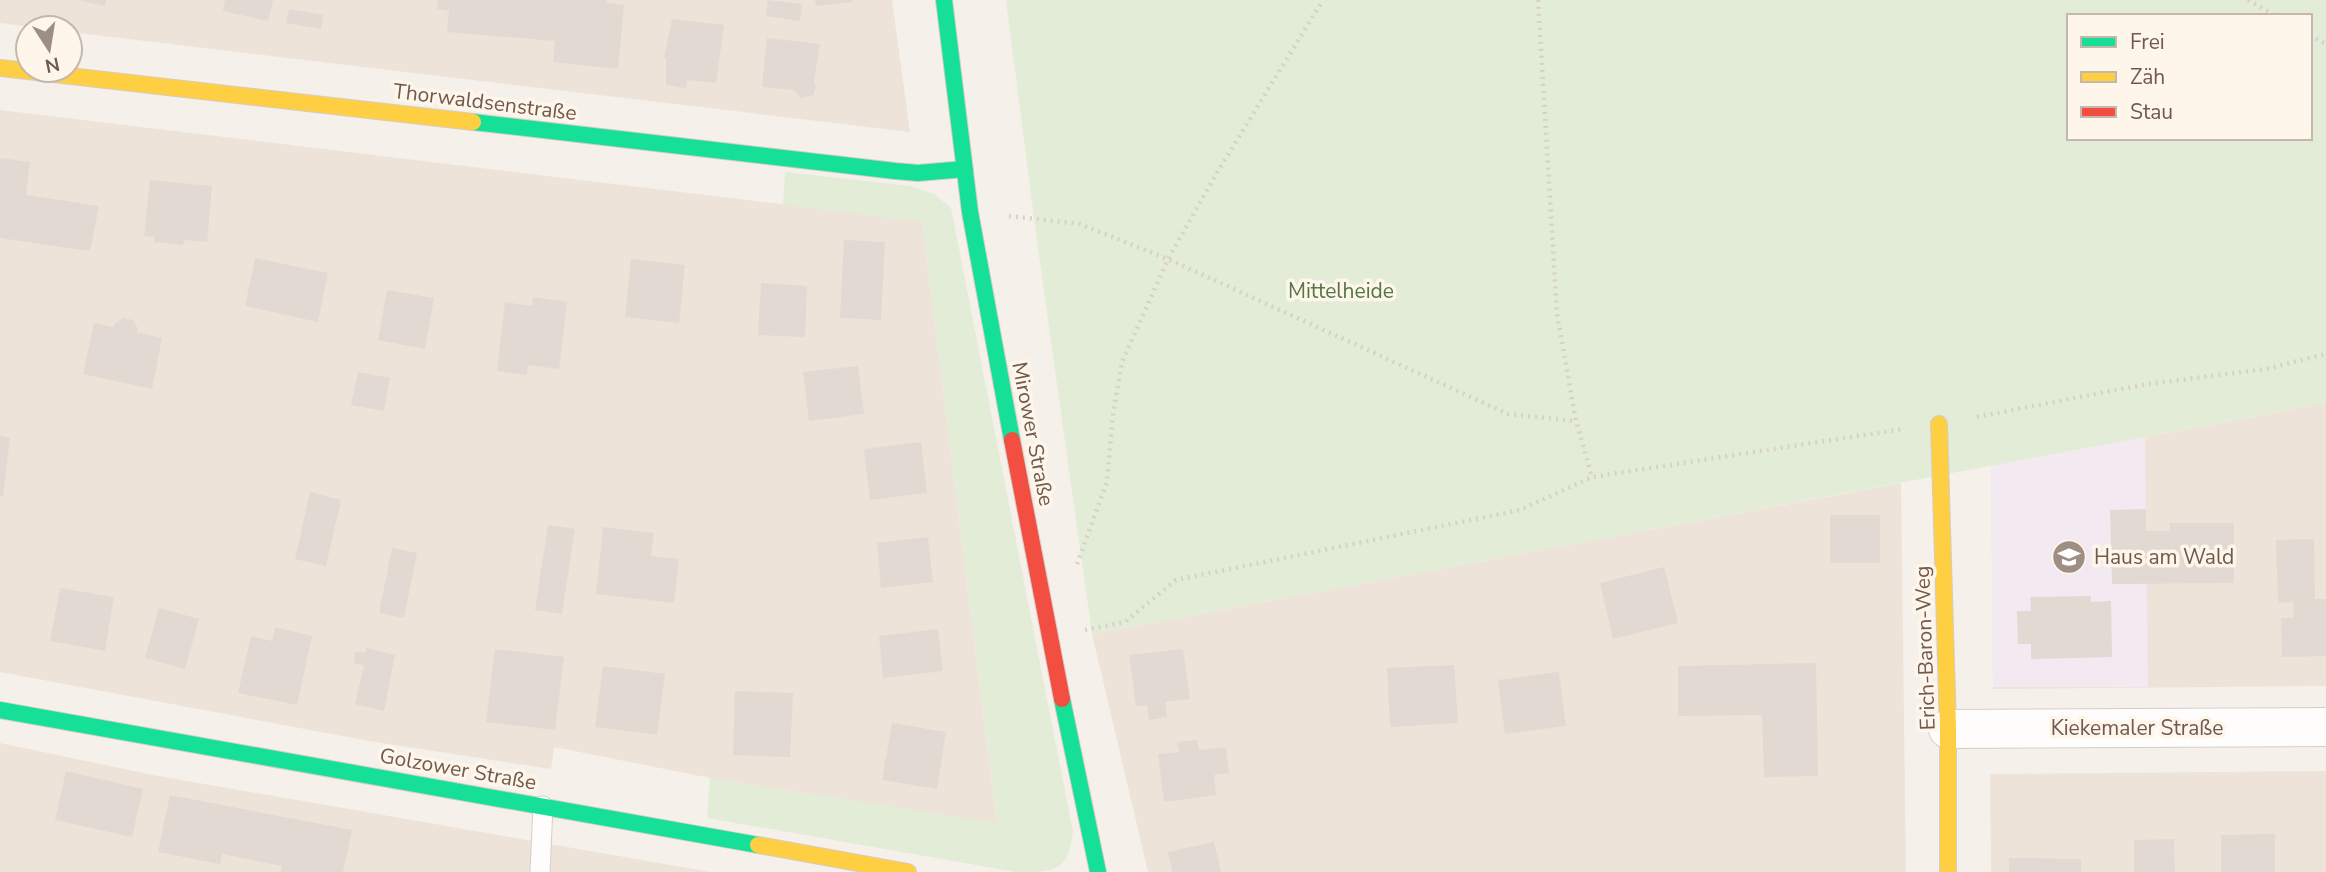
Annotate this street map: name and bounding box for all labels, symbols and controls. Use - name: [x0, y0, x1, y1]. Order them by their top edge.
- north arrow: [14, 14, 84, 84]
- legend: [2067, 14, 2312, 140]
- text: Frei: [2130, 28, 2165, 56]
- text: N: [43, 50, 62, 79]
- text: Zäh: [2130, 63, 2165, 91]
- street label: Thorwaldsenstraße: [392, 77, 578, 127]
- text: Stau: [2130, 98, 2173, 126]
- park label: Mittelheide: [1288, 277, 1394, 305]
- street label: Mirower Straße: [1005, 360, 1061, 508]
- school or university icon: Haus am Wald: [2050, 538, 2088, 576]
- place label: Haus am Wald: [2094, 543, 2234, 571]
- street label: Erich-Baron-Weg: [1908, 565, 1942, 731]
- street label: Kiekemaler Straße: [2051, 714, 2223, 742]
- street label: Golzower Straße: [377, 741, 539, 797]

